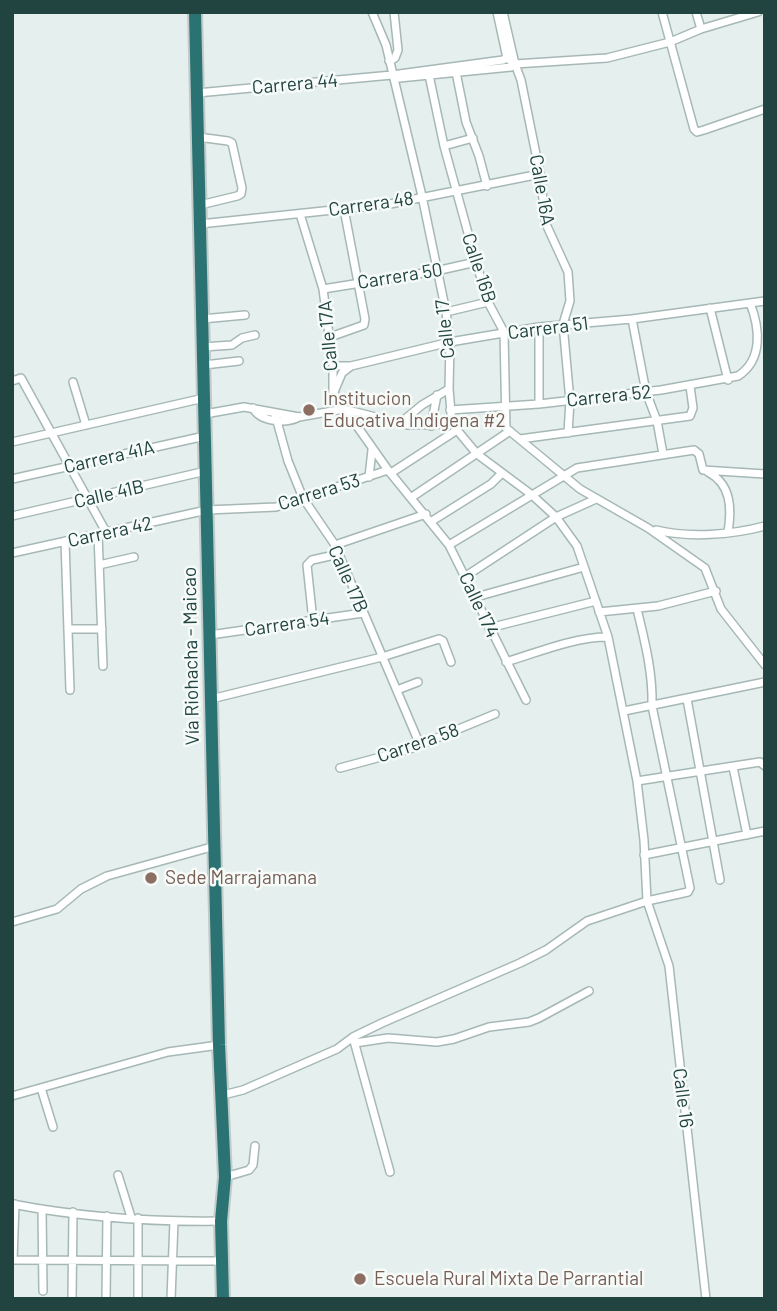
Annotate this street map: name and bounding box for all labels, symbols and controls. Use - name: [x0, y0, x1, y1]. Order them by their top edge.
- street label: Carrera 44: [251, 69, 339, 99]
- street label: Calle 16A: [525, 153, 559, 227]
- street label: Carrera 48: [327, 187, 415, 221]
- street label: Calle 16B: [457, 230, 501, 306]
- street label: Carrera 50: [356, 258, 444, 294]
- street label: Calle 17: [431, 298, 459, 360]
- street label: Calle 17A: [314, 300, 342, 372]
- street label: Carrera 51: [506, 312, 590, 344]
- street label: Carrera 52: [565, 380, 653, 412]
- place label: Institucion Educativa Indigena #2: [323, 388, 506, 432]
- marker: Institucion Educativa Indigena #2: [301, 402, 317, 418]
- street label: Carrera 41A: [61, 436, 157, 478]
- street label: Carrera 53: [275, 469, 363, 515]
- street label: Calle 41B: [72, 475, 146, 513]
- street label: Carrera 42: [66, 512, 154, 552]
- street label: Calle 17B: [323, 542, 373, 616]
- street label: Vía Riohacha - Maicao: [178, 567, 204, 745]
- street label: Calle 174: [454, 569, 504, 641]
- street label: Carrera 54: [243, 607, 331, 641]
- street label: Carrera 58: [374, 718, 462, 768]
- place label: Sede Marrajamana: [165, 867, 317, 889]
- marker: Sede Marrajamana: [143, 870, 159, 886]
- street label: Calle 16: [668, 1067, 698, 1129]
- place label: Escuela Rural Mixta De Parrantial: [374, 1268, 643, 1290]
- marker: Escuela Rural Mixta De Parrantial: [352, 1271, 368, 1287]

